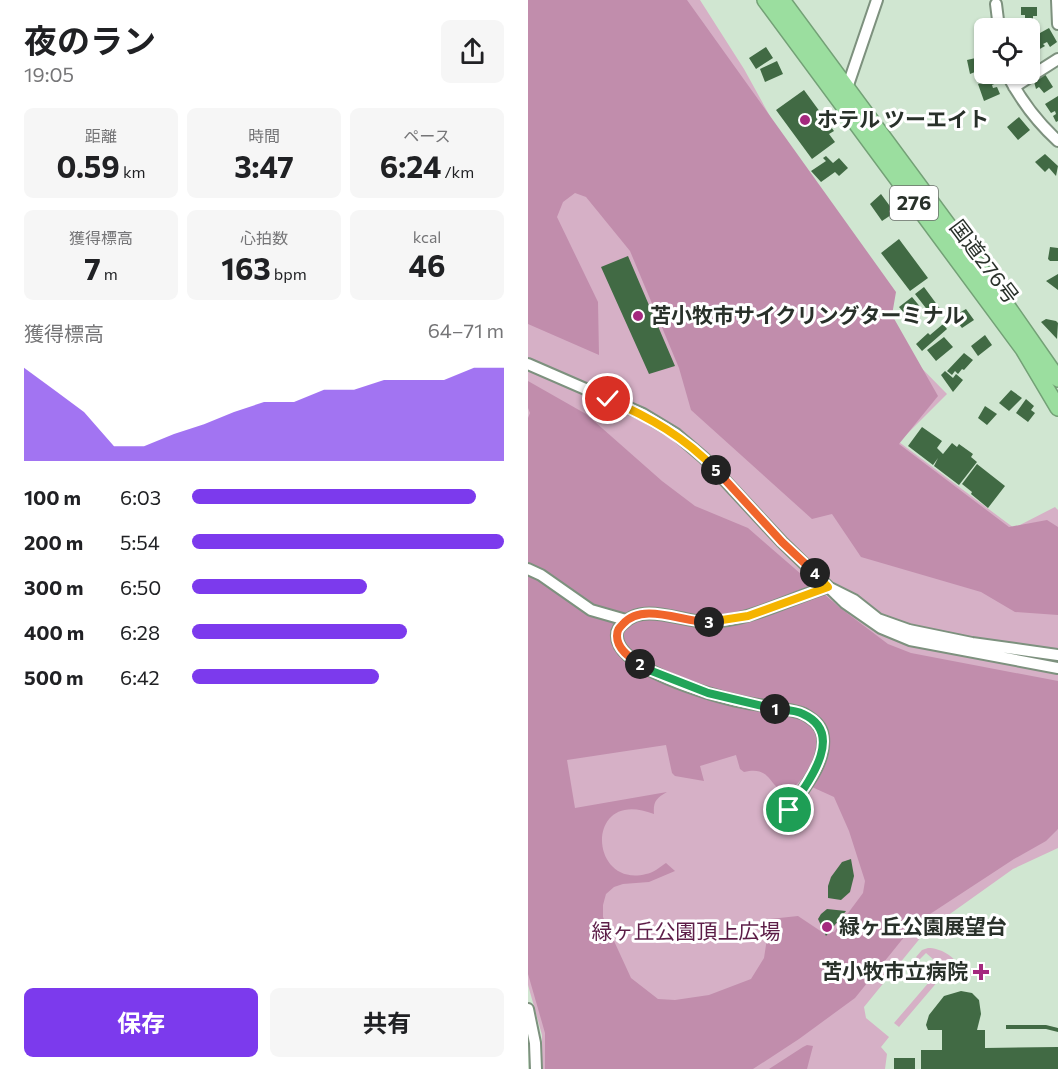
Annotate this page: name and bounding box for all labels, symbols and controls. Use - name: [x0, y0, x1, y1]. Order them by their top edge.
- map controls: [974, 18, 1040, 84]
- button: locate: [974, 18, 1040, 84]
- text: 夜のラン: [24, 19, 156, 60]
- button: share: [441, 20, 504, 83]
- text: 19:05: [24, 62, 74, 86]
- place label: ホテル ツーエイト: [817, 106, 989, 131]
- marker: ホテル ツーエイト: [798, 113, 812, 127]
- text: 距離: [85, 126, 117, 145]
- text: 時間: [248, 126, 280, 145]
- text: ペース: [403, 126, 451, 145]
- text: 0.59: [56, 147, 120, 184]
- text: 3:47: [234, 147, 294, 184]
- text: 6:24: [380, 147, 441, 184]
- text: km: [120, 162, 146, 181]
- text: /km: [441, 162, 474, 181]
- road number: 276: [890, 186, 938, 220]
- street label: 国道276号: [946, 214, 1025, 308]
- text: kcal: [413, 227, 441, 246]
- text: 獲得標高: [69, 228, 133, 247]
- text: 心拍数: [240, 228, 288, 247]
- text: 46: [409, 246, 445, 283]
- text: 7: [84, 249, 101, 286]
- text: 163: [221, 249, 271, 286]
- text: m: [101, 264, 118, 283]
- text: bpm: [271, 264, 307, 283]
- place label: 苫小牧市サイクリングターミナル: [650, 302, 965, 327]
- marker: 苫小牧市サイクリングターミナル: [631, 309, 645, 323]
- text: 64–71 m: [428, 318, 504, 342]
- text: 獲得標高: [24, 321, 104, 345]
- pin: [582, 373, 633, 424]
- icon: check: [591, 382, 624, 415]
- pin: 5: [701, 455, 731, 485]
- text: 5: [711, 460, 721, 479]
- text: 100 m: [24, 485, 81, 509]
- text: 6:03: [120, 485, 161, 509]
- text: 200 m: [24, 530, 83, 554]
- text: 5:54: [120, 530, 160, 554]
- pin: 4: [800, 558, 830, 588]
- text: 4: [810, 563, 820, 582]
- text: 300 m: [24, 575, 84, 599]
- text: 6:50: [120, 575, 161, 599]
- pin: 3: [694, 607, 724, 637]
- text: 3: [704, 612, 714, 631]
- text: 400 m: [24, 620, 84, 644]
- text: 6:28: [120, 620, 160, 644]
- pin: 2: [625, 649, 655, 679]
- text: 2: [635, 654, 645, 673]
- text: 500 m: [24, 665, 84, 689]
- text: 6:42: [120, 665, 160, 689]
- pin: 1: [760, 694, 790, 724]
- text: 1: [771, 699, 779, 718]
- pin: [763, 784, 814, 835]
- icon: arrive: [772, 793, 805, 826]
- place label: 緑ヶ丘公園展望台: [839, 913, 1007, 938]
- park label: 緑ヶ丘公園頂上広場: [592, 918, 781, 943]
- marker: 緑ヶ丘公園展望台: [820, 920, 834, 934]
- place label: 苫小牧市立病院: [821, 958, 968, 983]
- marker: 苫小牧市立病院: [972, 963, 990, 981]
- button: 保存: [24, 988, 258, 1057]
- button: 共有: [270, 988, 504, 1057]

